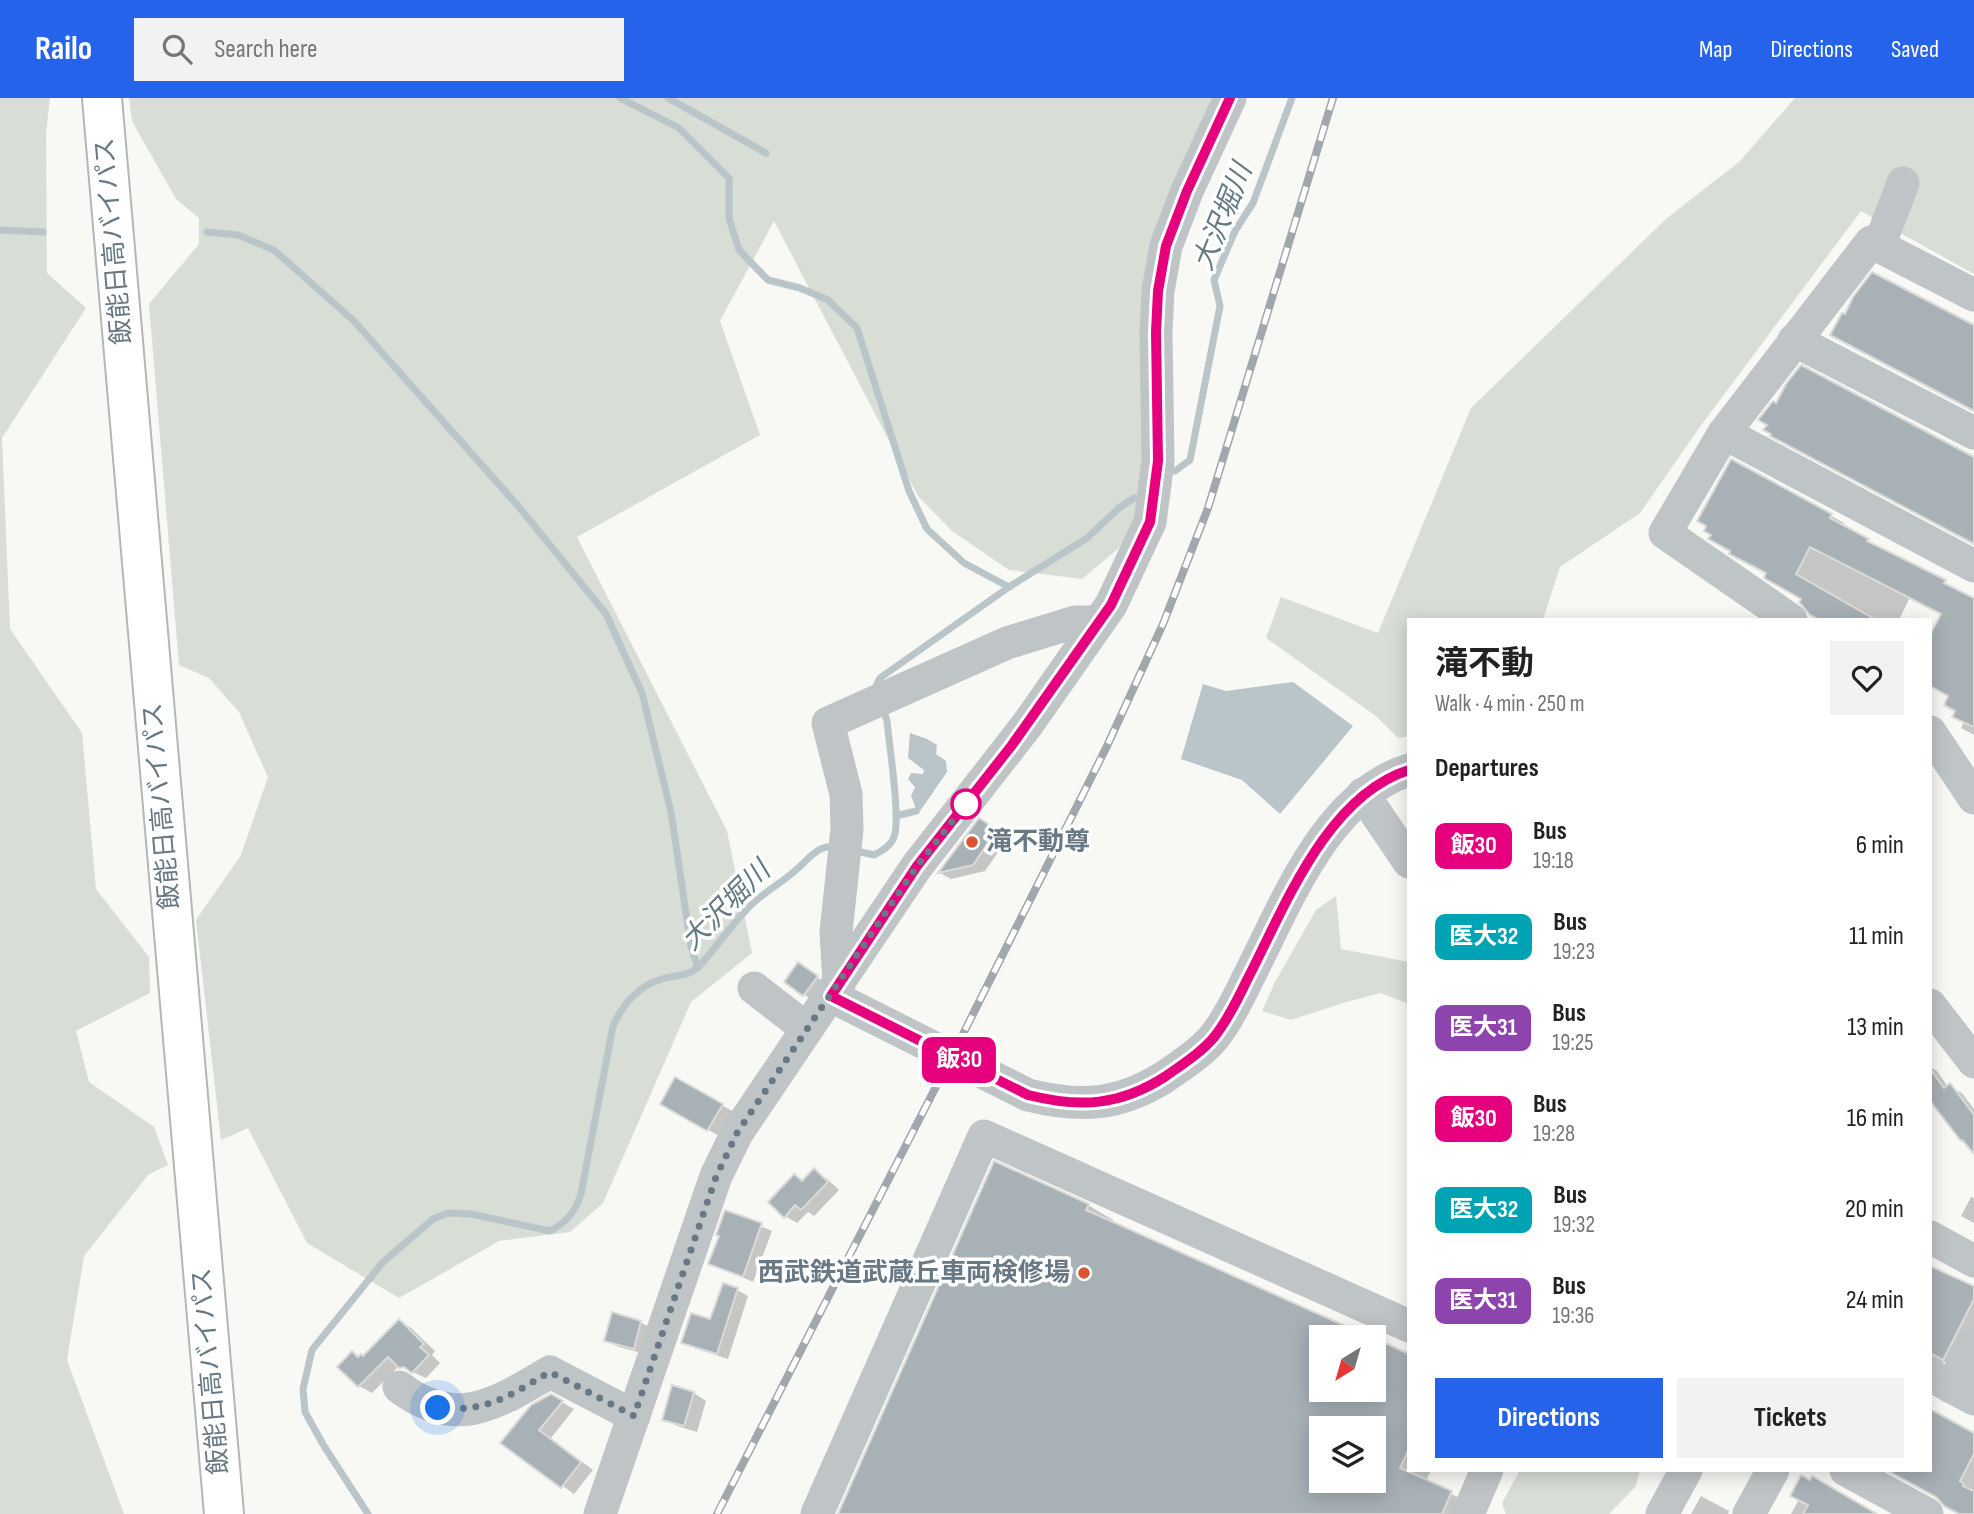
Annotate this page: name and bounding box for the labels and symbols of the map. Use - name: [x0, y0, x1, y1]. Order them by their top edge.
- street label: 飯能日高バイパス: [90, 136, 138, 346]
- water label: 大沢堀川: [1187, 156, 1260, 275]
- street label: 飯能日高バイパス: [138, 701, 186, 911]
- unlabelled marker: [951, 789, 981, 819]
- place label: 滝不動尊: [986, 827, 1090, 858]
- marker: 滝不動尊: [964, 834, 980, 850]
- water label: 大沢堀川: [675, 853, 779, 957]
- line badge: 飯30: [919, 1037, 999, 1083]
- place label: 西武鉄道武蔵丘車両検修場: [758, 1258, 1070, 1289]
- marker: 西武鉄道武蔵丘車両検修場: [1076, 1265, 1092, 1281]
- street label: 飯能日高バイパス: [187, 1266, 235, 1476]
- north arrow: [1309, 1325, 1386, 1402]
- your location: [420, 1390, 455, 1425]

